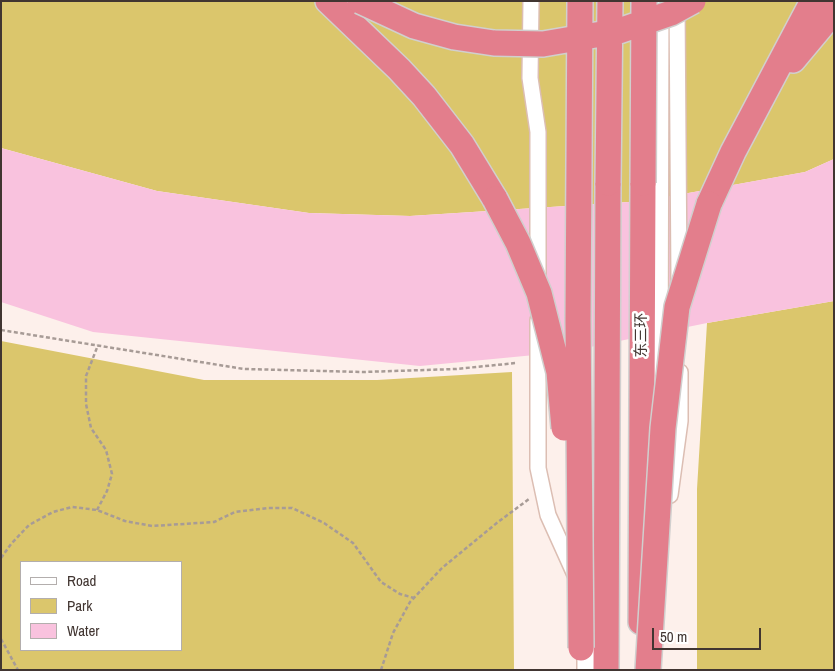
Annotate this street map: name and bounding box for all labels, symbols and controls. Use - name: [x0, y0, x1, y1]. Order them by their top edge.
- street label: 东三环: [633, 313, 651, 357]
- legend: [20, 561, 182, 651]
- text: Road: [67, 570, 96, 591]
- text: Park: [67, 595, 92, 616]
- scale bar: [655, 618, 764, 650]
- text: Water: [67, 620, 99, 641]
- text: 50 m: [660, 626, 687, 647]

